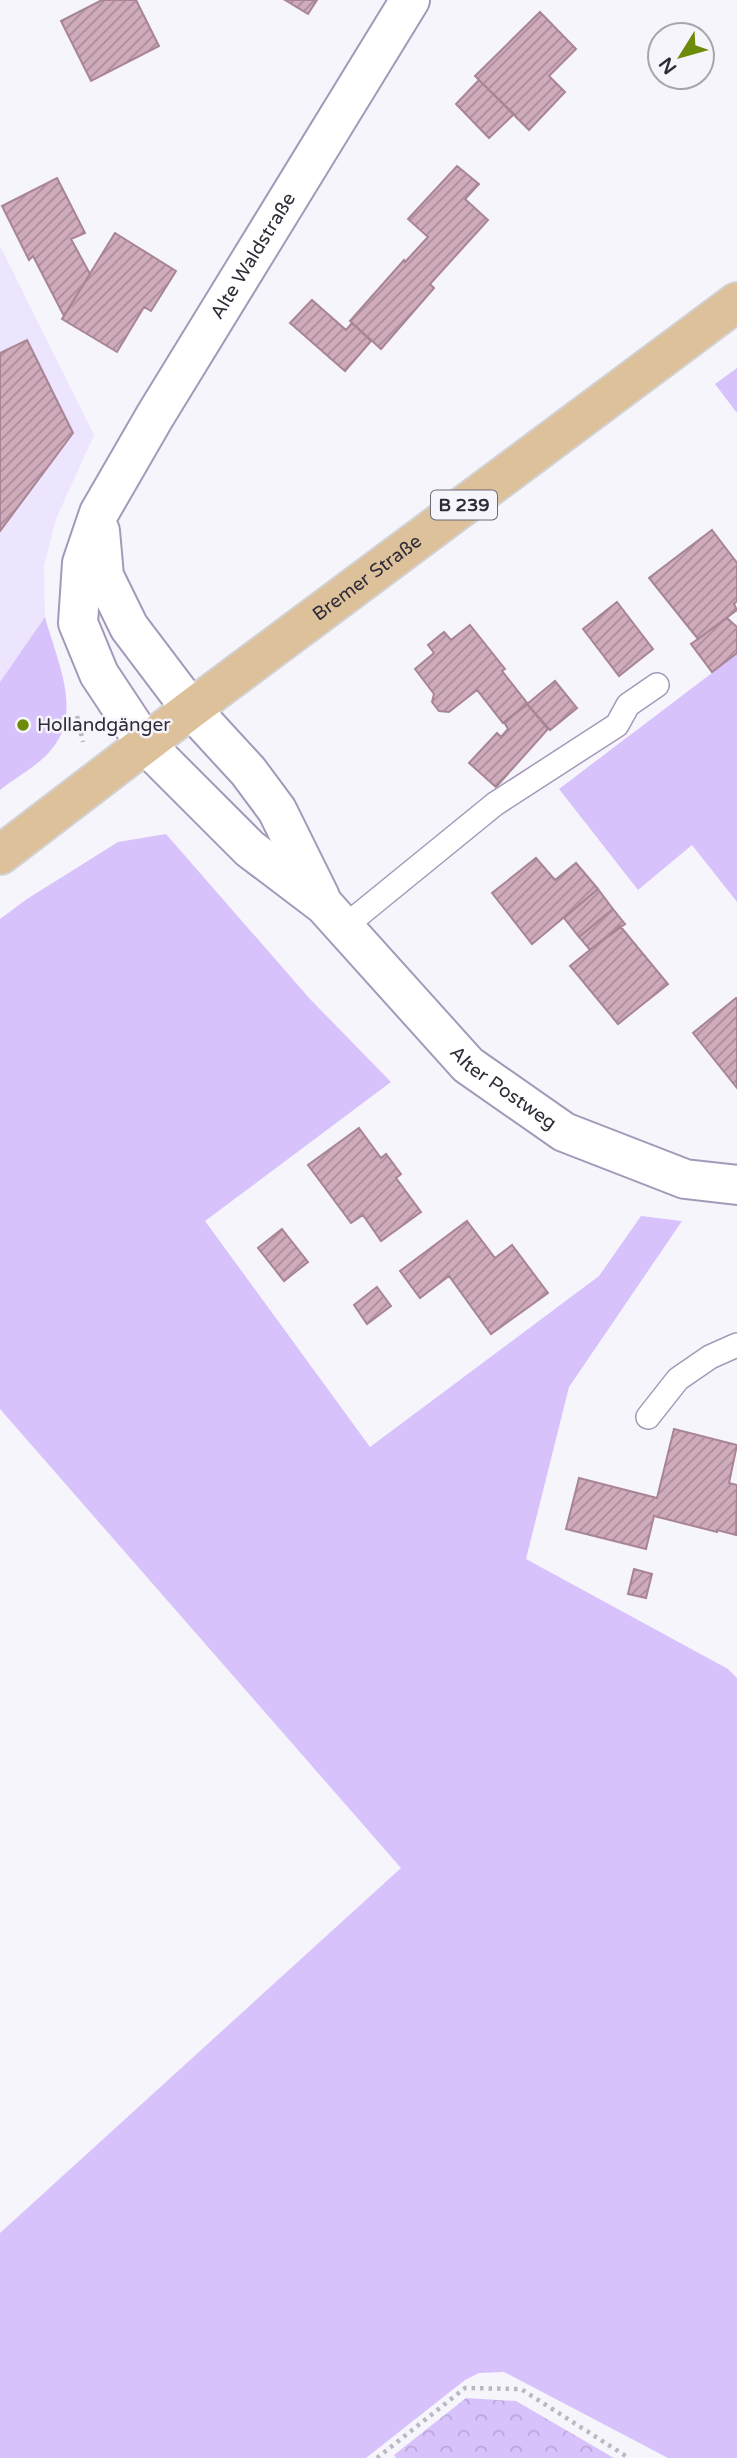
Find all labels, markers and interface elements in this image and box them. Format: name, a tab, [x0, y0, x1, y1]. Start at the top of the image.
north arrow	[646, 21, 716, 91]
text: N	[655, 53, 682, 78]
street label: Alte Waldstraße	[206, 189, 300, 323]
road number: B 239	[431, 490, 497, 520]
street label: Bremer Straße	[308, 530, 426, 625]
place label: Hollandgänger	[37, 714, 171, 736]
marker: Hollandgänger	[15, 717, 31, 733]
street label: Alter Postweg	[445, 1042, 561, 1134]

